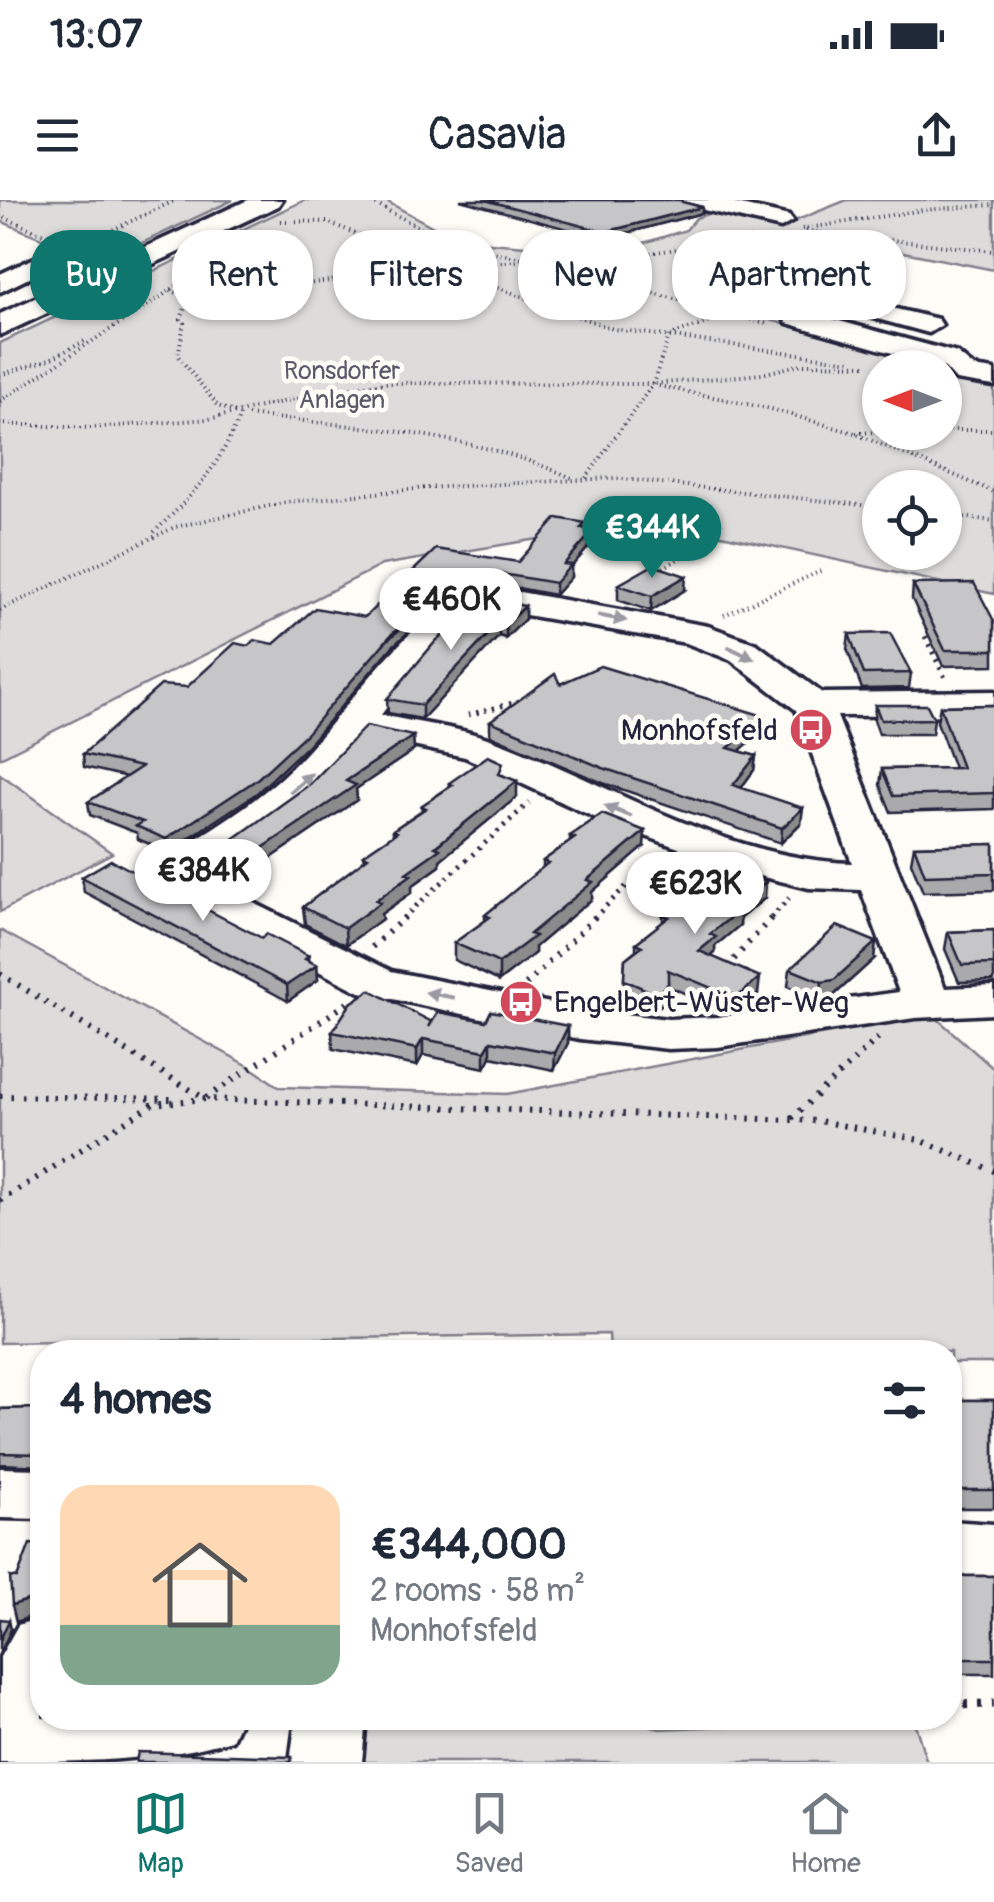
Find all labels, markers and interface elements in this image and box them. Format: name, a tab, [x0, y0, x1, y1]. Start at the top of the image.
text: 13:07	[50, 11, 142, 59]
text: Casavia	[428, 107, 566, 163]
icon: menu	[30, 108, 85, 163]
icon: share	[909, 108, 964, 163]
chip: Buy	[30, 230, 152, 320]
chip: Rent	[172, 230, 313, 320]
chip: Filters	[333, 230, 498, 320]
chip: New	[518, 230, 652, 320]
chip: Apartment	[672, 230, 906, 320]
north arrow	[862, 350, 962, 450]
map controls	[862, 350, 962, 570]
park label: Ronsdorfer Anlagen	[284, 356, 400, 416]
button: locate	[862, 470, 962, 570]
pin: €344K	[582, 496, 722, 581]
text: €344K	[604, 508, 700, 548]
pin: €460K	[381, 568, 521, 653]
text: €460K	[401, 580, 501, 620]
one-way arrow	[596, 610, 627, 626]
one-way arrow	[727, 644, 756, 661]
bus stop icon: Monhofsfeld	[788, 707, 834, 753]
place label: Monhofsfeld	[621, 712, 778, 749]
one-way arrow	[288, 772, 313, 794]
one-way arrow	[603, 803, 633, 819]
pin: €384K	[133, 839, 273, 924]
text: €384K	[157, 851, 249, 891]
pin: €623K	[625, 852, 765, 937]
text: €623K	[648, 864, 742, 904]
bus stop icon: Engelbert-Wüster-Weg	[498, 979, 544, 1025]
place label: Engelbert-Wüster-Weg	[554, 984, 849, 1021]
one-way arrow	[424, 986, 455, 1002]
icon: filters	[877, 1373, 932, 1428]
text: 4 homes	[60, 1374, 211, 1426]
text: €344,000	[370, 1519, 567, 1571]
icon: home	[140, 1525, 260, 1645]
text: 2 rooms · 58 m²	[370, 1571, 585, 1611]
text: Monhofsfeld	[370, 1611, 538, 1651]
tab: Map	[133, 1786, 188, 1881]
tab: Saved	[454, 1786, 524, 1881]
tab: Home	[790, 1786, 861, 1881]

